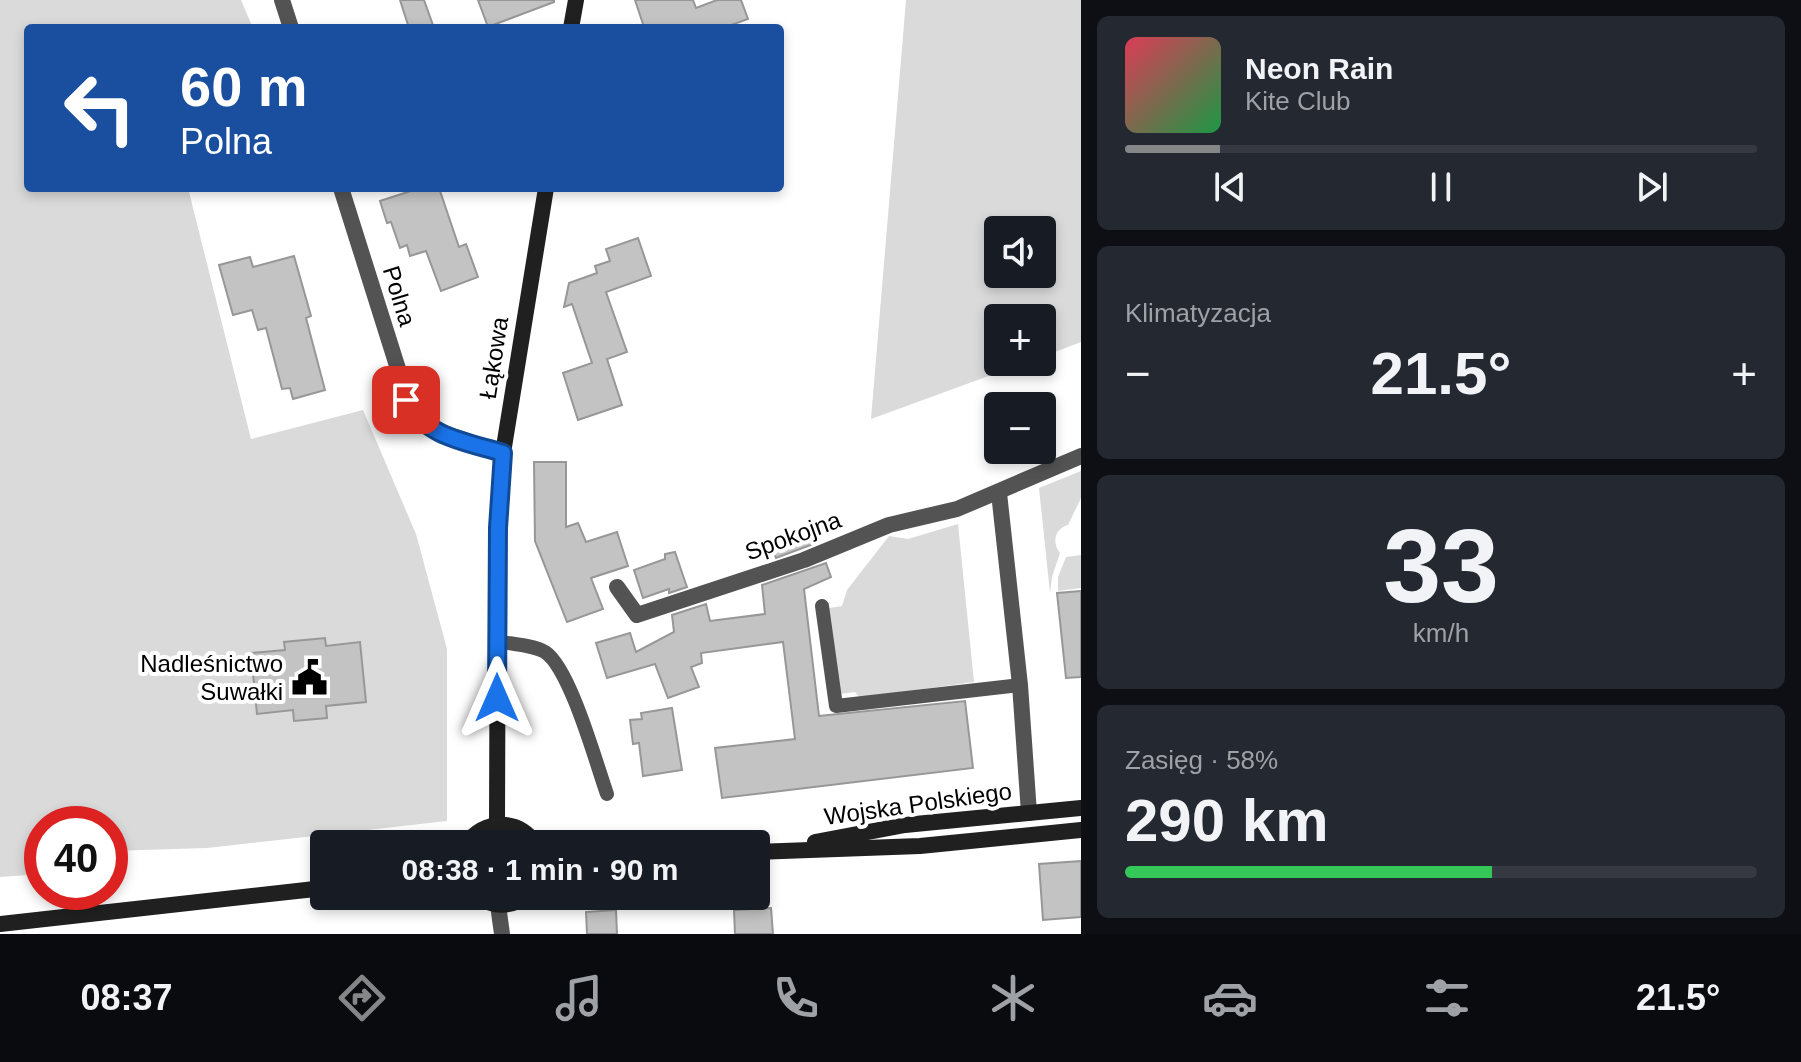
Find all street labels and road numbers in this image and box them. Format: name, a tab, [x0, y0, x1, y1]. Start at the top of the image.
street label: Polna	[378, 263, 422, 330]
street label: Łąkowa	[474, 314, 513, 401]
street label: Spokojna	[741, 506, 845, 565]
street label: Wojska Polskiego	[822, 777, 1013, 830]

